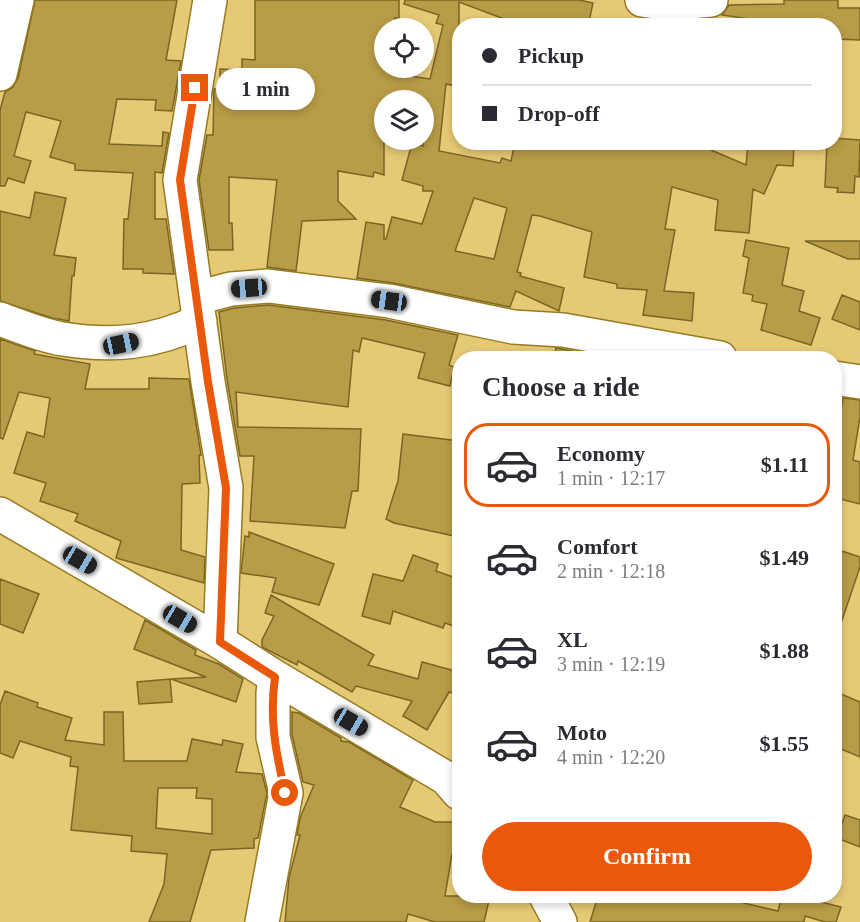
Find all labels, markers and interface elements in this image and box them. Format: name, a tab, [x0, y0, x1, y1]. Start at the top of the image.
map controls	[374, 18, 434, 150]
button: locate	[374, 18, 434, 78]
text: Pickup	[518, 43, 584, 68]
callout: 1 min	[216, 67, 315, 109]
route end	[181, 74, 208, 101]
text: 1 min	[241, 78, 290, 100]
button: layers	[374, 90, 434, 150]
text: Drop-off	[518, 101, 599, 126]
car	[230, 278, 268, 298]
car	[370, 290, 408, 312]
car	[102, 331, 140, 357]
text: Choose a ride	[482, 372, 640, 402]
icon: car	[485, 438, 539, 492]
text: Economy	[557, 441, 645, 466]
text: $1.11	[761, 452, 809, 477]
text: 1 min · 12:17	[557, 467, 665, 489]
icon: car	[485, 531, 539, 585]
text: Comfort	[557, 534, 638, 559]
car	[60, 543, 100, 577]
text: $1.49	[760, 545, 809, 570]
text: 2 min · 12:18	[557, 560, 665, 582]
car	[160, 602, 200, 636]
icon: car	[485, 624, 539, 678]
text: XL	[557, 627, 588, 652]
text: $1.88	[760, 638, 809, 663]
text: 3 min · 12:19	[557, 653, 665, 675]
car	[331, 705, 371, 739]
icon: car	[485, 717, 539, 771]
text: Moto	[557, 720, 607, 745]
text: $1.55	[760, 731, 809, 756]
text: 4 min · 12:20	[557, 746, 665, 768]
route start	[271, 779, 298, 806]
button: Confirm	[482, 822, 812, 891]

